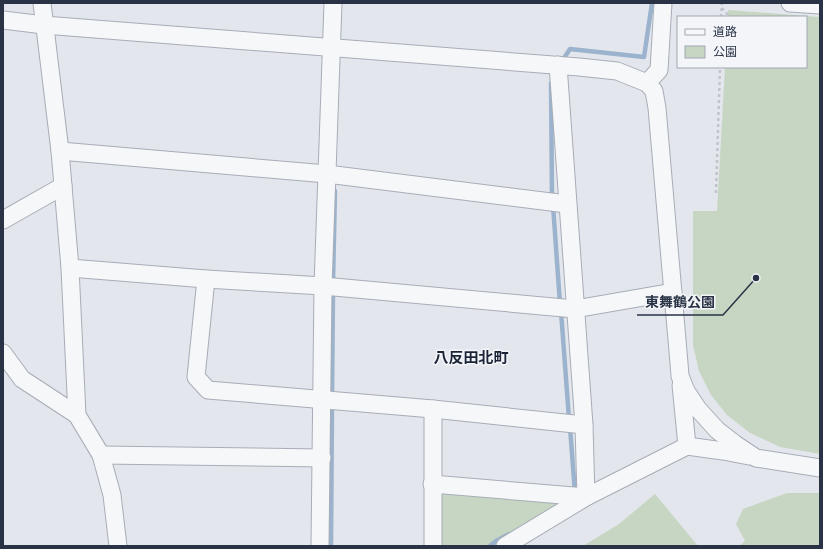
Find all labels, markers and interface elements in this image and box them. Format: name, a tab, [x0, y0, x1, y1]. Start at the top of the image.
legend	[677, 16, 807, 68]
text: 道路	[713, 23, 737, 40]
text: 公園	[713, 43, 737, 60]
callout: 東舞鶴公園	[637, 289, 723, 315]
text: 東舞鶴公園	[645, 292, 715, 312]
district label: 八反田北町	[433, 347, 509, 368]

